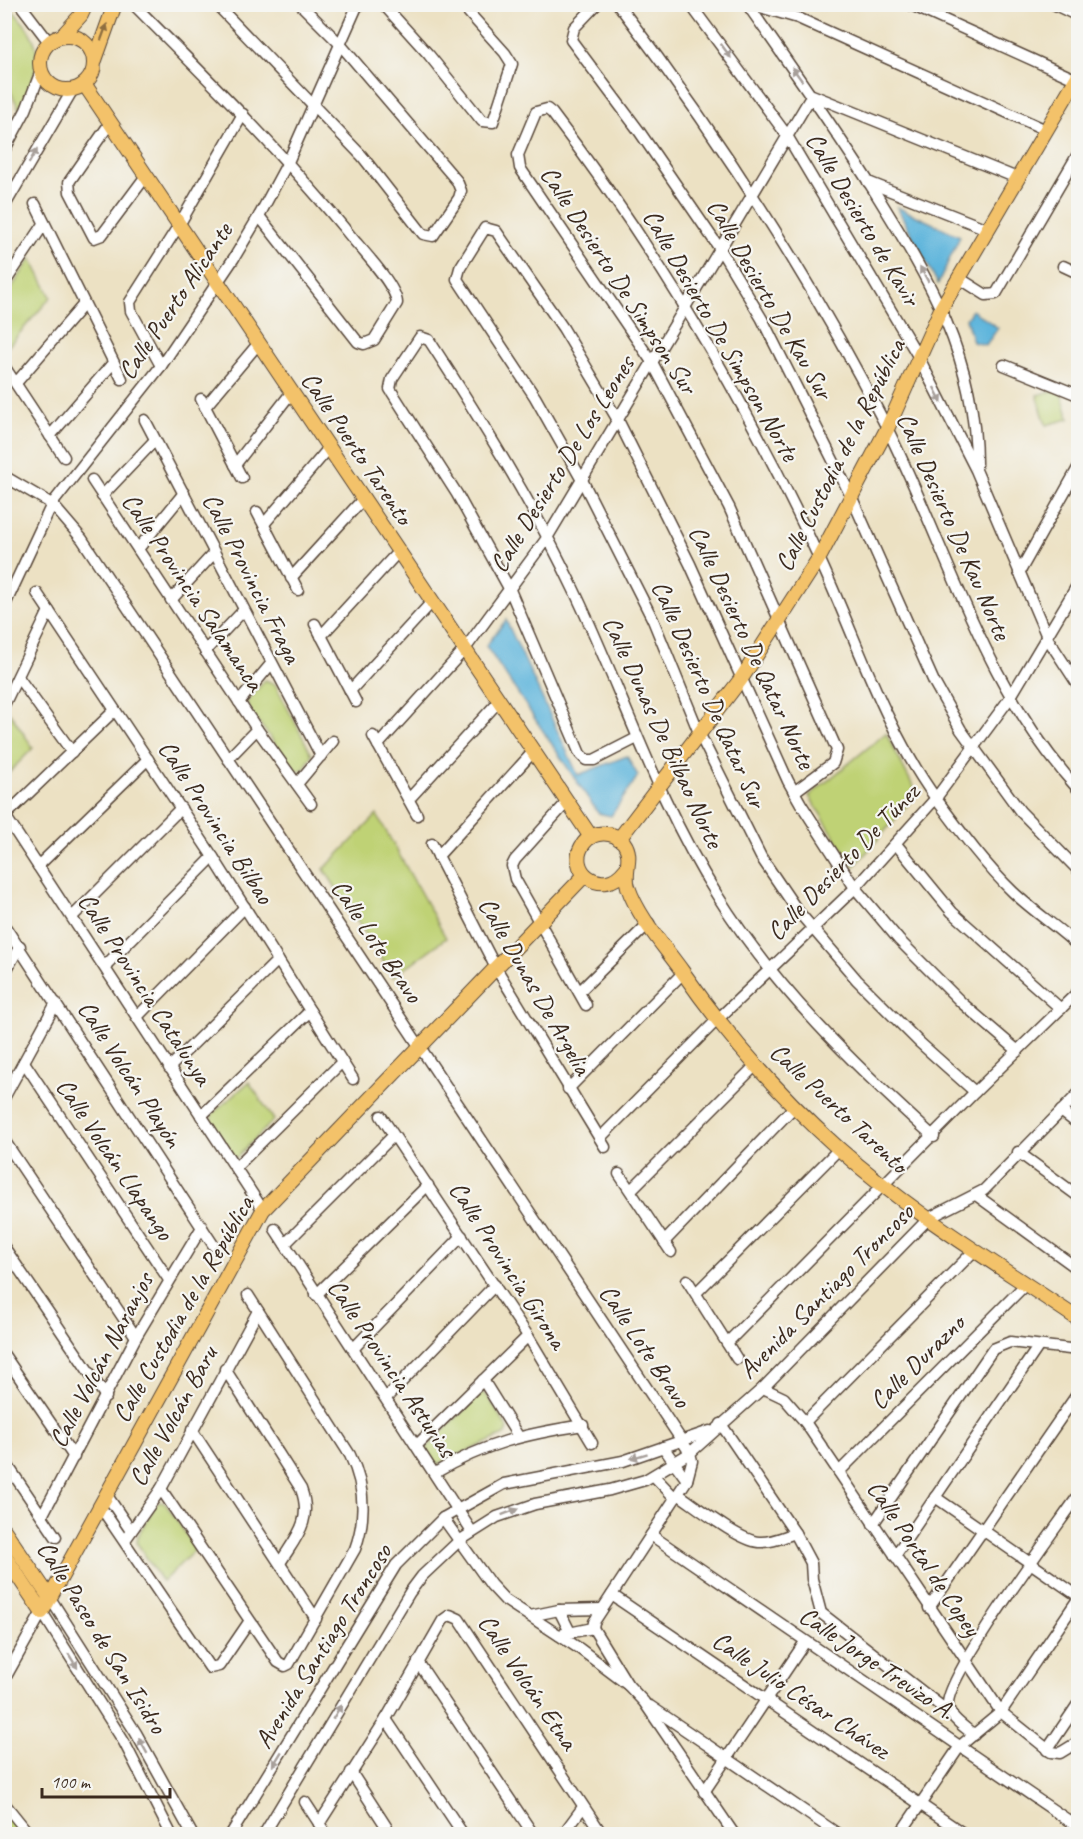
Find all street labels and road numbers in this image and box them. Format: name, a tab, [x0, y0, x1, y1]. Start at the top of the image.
street label: Calle Desierto de Kavir	[798, 126, 929, 313]
street label: Calle Desierto De Simpson Sur	[533, 160, 706, 402]
street label: Calle Desierto De Kau Sur	[699, 193, 842, 407]
street label: Calle Desierto De Simpson Norte	[635, 203, 807, 468]
street label: Calle Puerto Alicante	[110, 215, 241, 386]
street label: Calle Custodia de la República	[767, 332, 914, 577]
street label: Calle Desierto De Los Leones	[482, 348, 643, 579]
street label: Calle Puerto Tarento	[294, 365, 422, 533]
street label: Calle Desierto De Kau Norte	[889, 407, 1020, 646]
street label: Calle Provincia Salamanca	[114, 487, 272, 699]
street label: Calle Provincia Fraga	[195, 487, 310, 670]
street label: Calle Desierto De Qatar Norte	[681, 520, 824, 775]
street label: Calle Desierto De Qatar Sur	[644, 575, 775, 815]
street label: Calle Dunas De Bilbao Norte	[595, 611, 732, 855]
street label: Calle Provincia Bilbao	[151, 734, 282, 912]
street label: Calle Desierto De Túnez	[760, 774, 928, 948]
street label: Calle Lote Bravo	[324, 873, 431, 1010]
street label: Calle Provincia Catalunya	[70, 886, 220, 1093]
street label: Calle Dunas De Argelia	[471, 891, 600, 1082]
street label: Calle Volcán Playón	[70, 994, 191, 1155]
street label: Calle Puerto Tarento	[763, 1035, 917, 1182]
street label: Calle Volcán Llapango	[49, 1072, 182, 1248]
street label: Calle Provincia Girona	[442, 1175, 576, 1357]
street label: Calle Custodia de la República	[105, 1188, 262, 1428]
street label: Avenida Santiago Troncoso	[731, 1195, 922, 1386]
street label: Calle Volcán Naranjos	[41, 1265, 162, 1453]
street label: Calle Provincia Asturias	[320, 1272, 465, 1465]
street label: Calle Lote Bravo	[592, 1278, 699, 1415]
street label: Calle Durazno	[862, 1305, 974, 1417]
street label: Calle Volcán Baru	[121, 1338, 226, 1492]
street label: Calle Portal de Copey	[860, 1473, 990, 1644]
street label: Calle Paseo de San Isidro	[29, 1534, 176, 1741]
street label: Avenida Santiago Troncoso	[247, 1536, 400, 1754]
street label: Calle Jorge Trevizo A.	[793, 1599, 962, 1728]
street label: Calle Volcán Etna	[471, 1608, 586, 1758]
street label: Calle Julio César Chávez	[706, 1623, 898, 1768]

